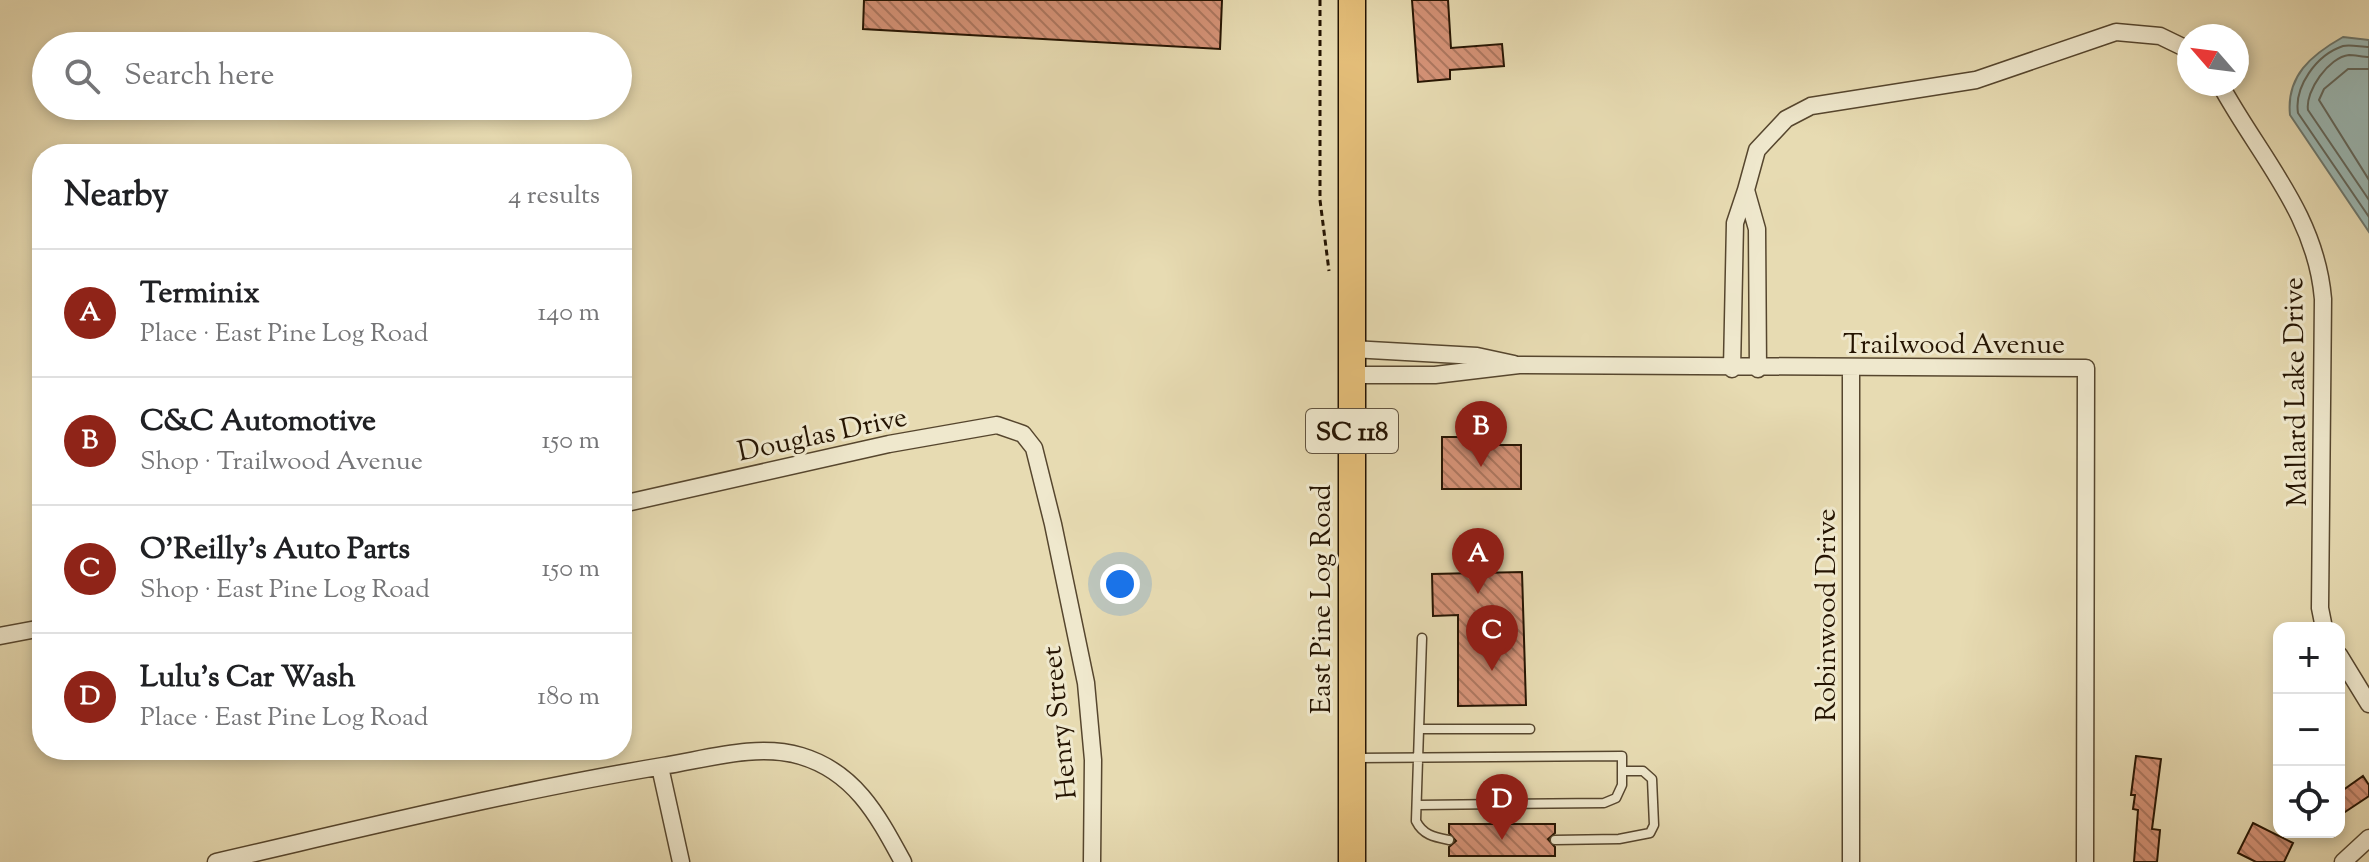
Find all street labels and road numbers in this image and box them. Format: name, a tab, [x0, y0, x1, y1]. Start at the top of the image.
street label: Mallard Lake Drive	[2275, 277, 2319, 507]
street label: Trailwood Avenue	[1843, 326, 2065, 366]
street label: Douglas Drive	[734, 398, 911, 473]
road number: SC 118	[1306, 409, 1398, 453]
street label: East Pine Log Road	[1303, 484, 1343, 714]
street label: Robinwood Drive	[1808, 508, 1848, 722]
street label: Henry Street	[1033, 644, 1089, 801]

